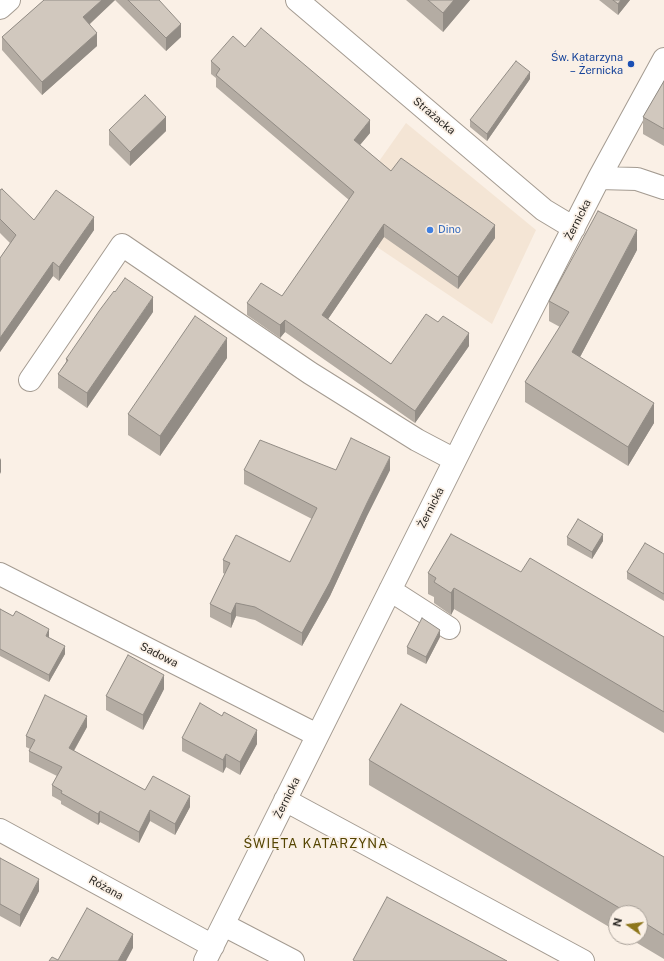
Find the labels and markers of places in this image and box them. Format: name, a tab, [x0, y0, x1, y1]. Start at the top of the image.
place label: Św. Katarzyna – Żernicka	[551, 51, 623, 77]
marker: Św. Katarzyna – Żernicka	[626, 59, 636, 69]
place label: Dino	[438, 223, 461, 237]
marker: Dino	[425, 225, 435, 235]

